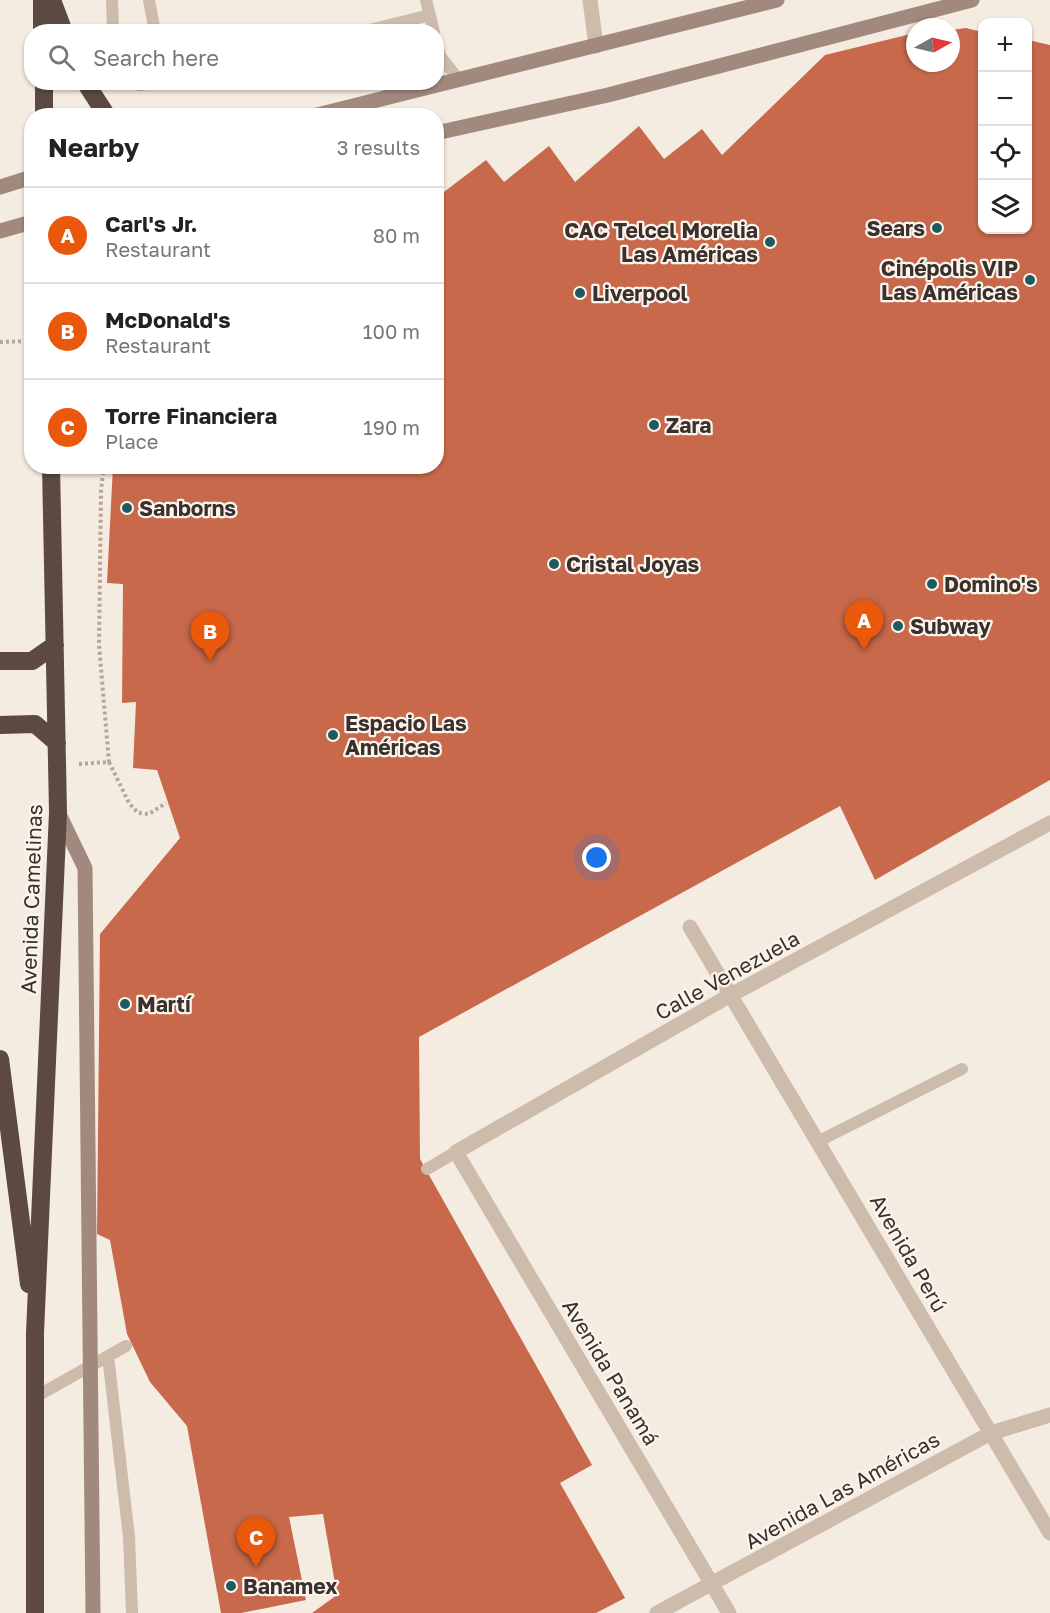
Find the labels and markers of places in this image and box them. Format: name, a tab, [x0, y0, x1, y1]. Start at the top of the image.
place label: Sears	[866, 215, 925, 241]
place label: CAC Telcel Morelia Las Américas	[564, 217, 758, 267]
marker: Sears	[930, 221, 944, 235]
marker: CAC Telcel Morelia Las Américas	[763, 235, 777, 249]
place label: Cinépolis VIP Las Américas	[881, 255, 1018, 305]
marker: Cinépolis VIP Las Américas	[1023, 273, 1037, 287]
place label: Liverpool	[592, 280, 688, 306]
marker: Liverpool	[573, 286, 587, 300]
place label: Zara	[666, 412, 711, 438]
marker: Zara	[647, 418, 661, 432]
place label: Sanborns	[139, 495, 236, 521]
marker: Sanborns	[120, 501, 134, 515]
place label: Cristal Joyas	[566, 551, 700, 577]
marker: Cristal Joyas	[547, 557, 561, 571]
place label: Domino's	[944, 571, 1038, 597]
marker: Domino's	[925, 577, 939, 591]
pin: A	[844, 600, 884, 650]
pin: B	[190, 612, 230, 661]
place label: Subway	[910, 613, 991, 639]
marker: Subway	[891, 619, 905, 633]
place label: Espacio Las Américas	[345, 710, 467, 760]
marker: Espacio Las Américas	[326, 728, 340, 742]
place label: Martí	[137, 991, 193, 1017]
marker: Martí	[118, 997, 132, 1011]
pin: C	[236, 1518, 276, 1567]
place label: Banamex	[243, 1573, 337, 1599]
marker: Banamex	[224, 1579, 238, 1593]

